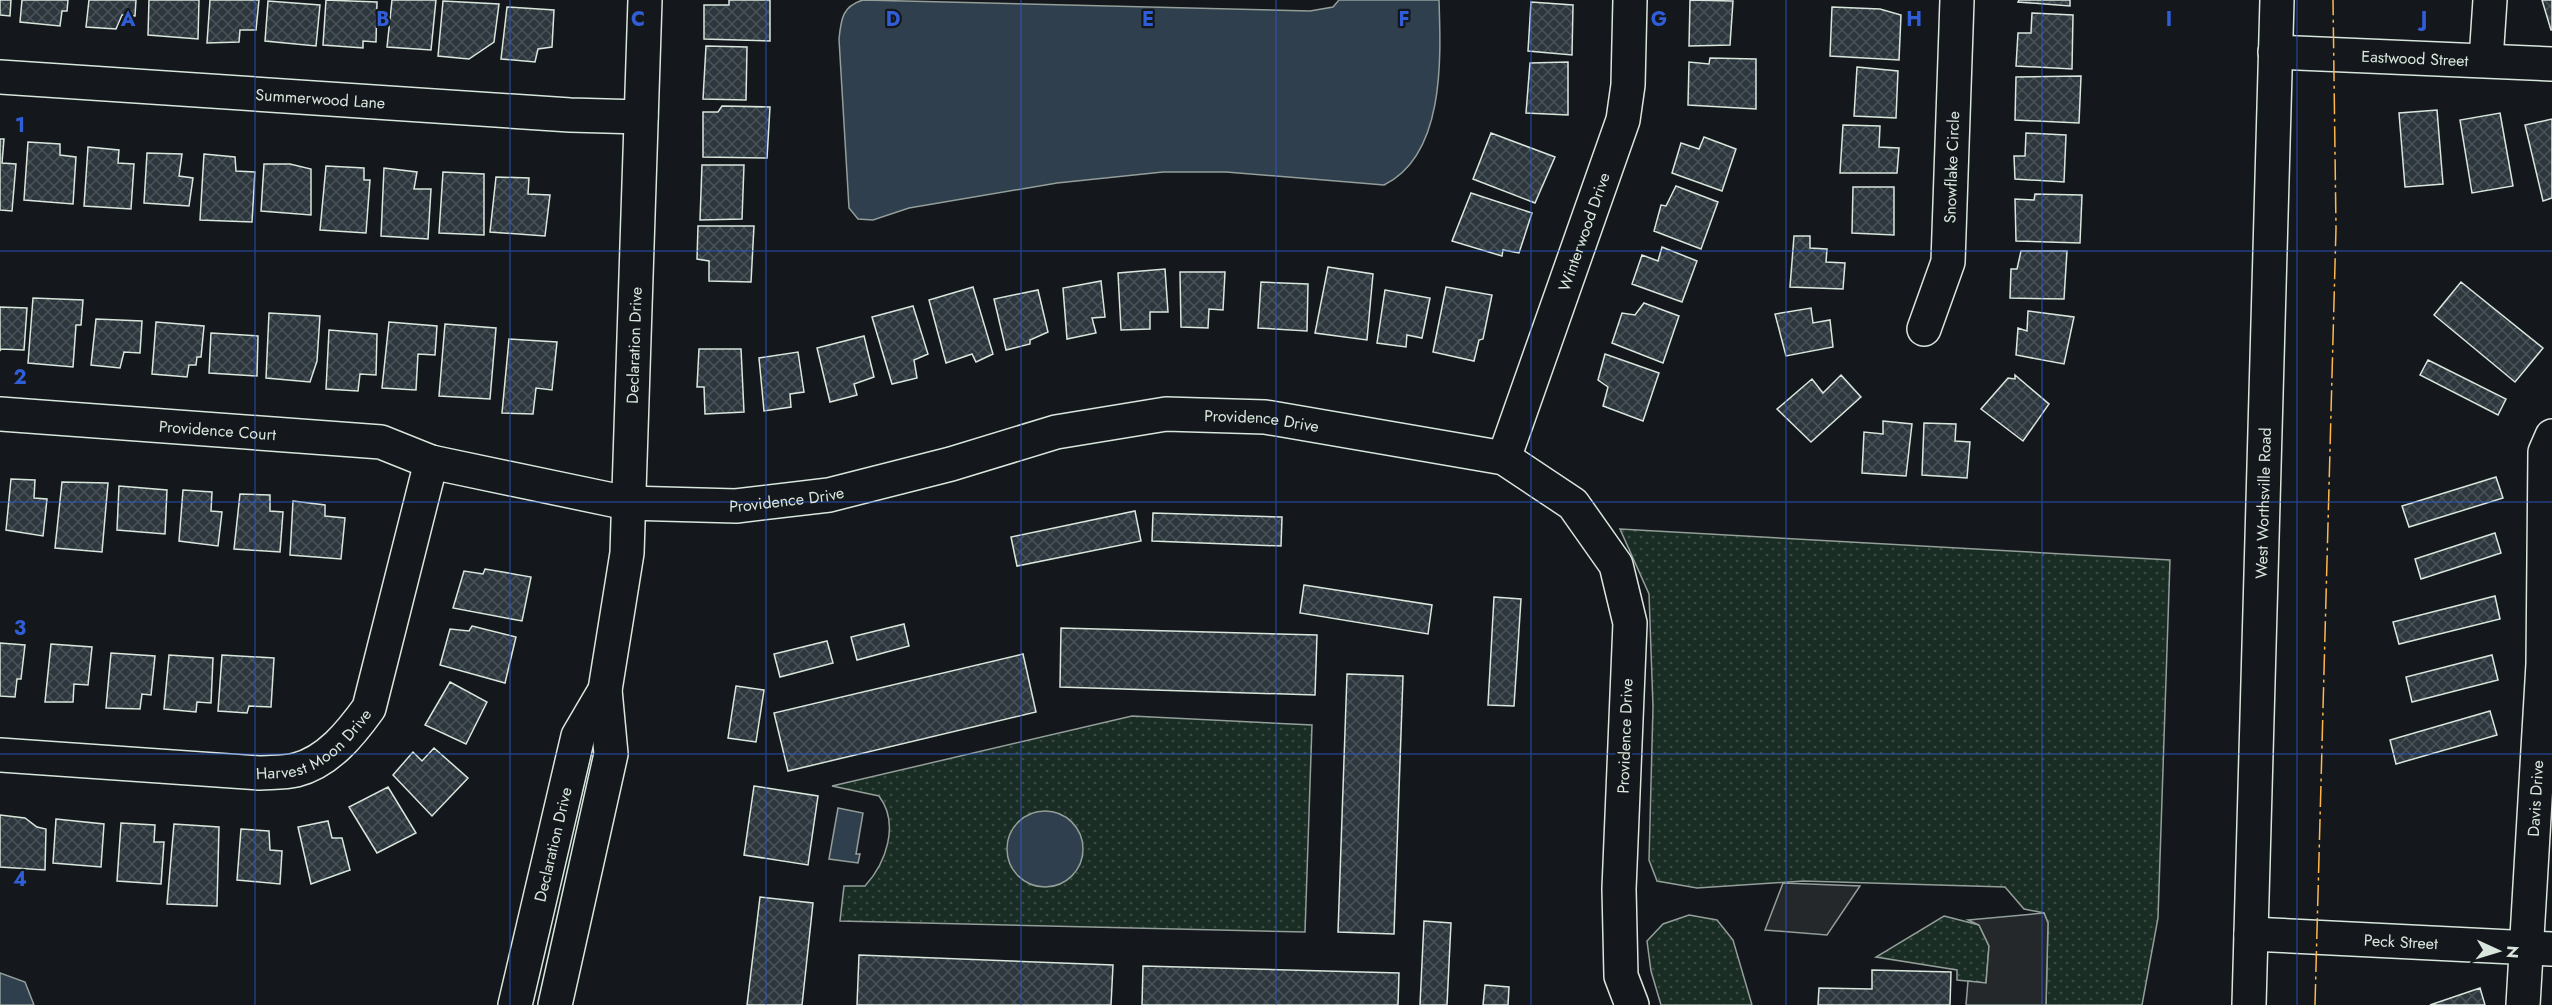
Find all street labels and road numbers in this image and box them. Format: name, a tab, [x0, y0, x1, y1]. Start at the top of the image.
street label: Eastwood Street	[2361, 44, 2469, 72]
street label: Summerwood Lane	[255, 83, 386, 114]
street label: Snowflake Circle	[1938, 111, 1965, 224]
street label: Winterwood Drive	[1552, 169, 1615, 294]
street label: Declaration Drive	[620, 286, 647, 404]
street label: Providence Drive	[1204, 404, 1321, 438]
street label: Providence Court	[158, 414, 277, 446]
street label: West Worthsville Road	[2249, 427, 2277, 579]
street label: Providence Drive	[729, 480, 846, 518]
street label: Providence Drive	[1611, 678, 1639, 794]
street label: Harvest Moon Drive	[255, 704, 376, 785]
street label: Davis Drive	[2521, 759, 2549, 837]
street label: Declaration Drive	[528, 785, 577, 904]
street label: Peck Street	[2363, 928, 2439, 955]

